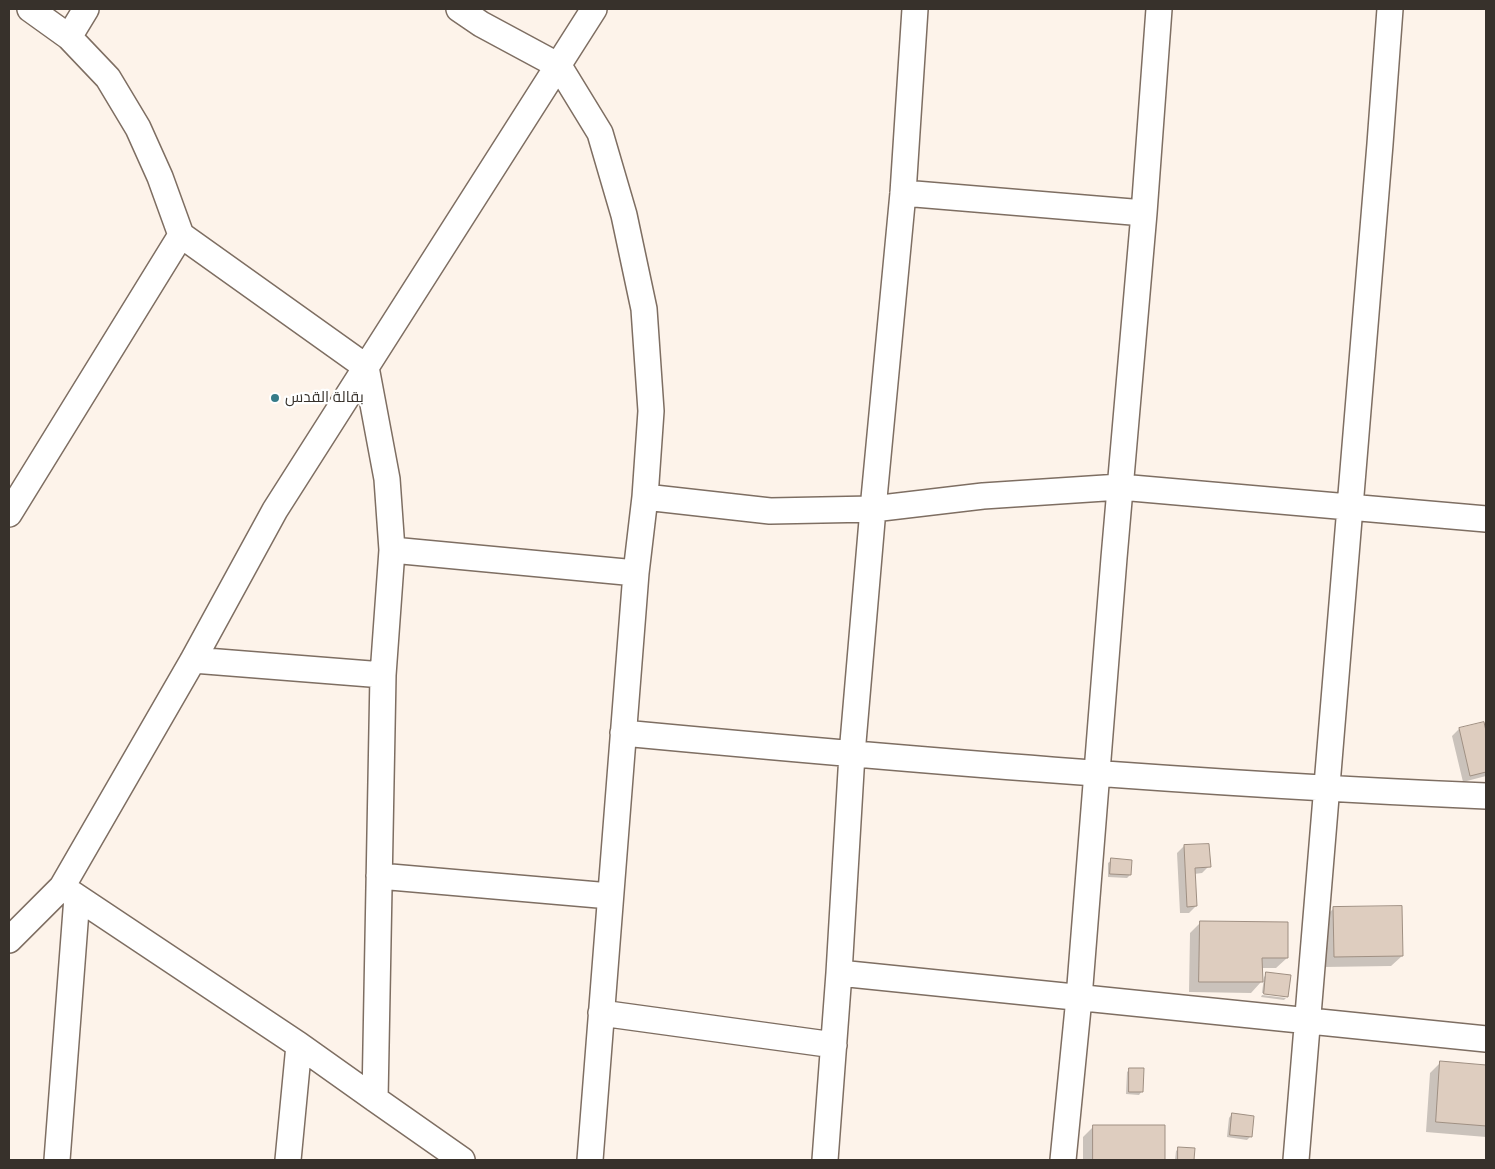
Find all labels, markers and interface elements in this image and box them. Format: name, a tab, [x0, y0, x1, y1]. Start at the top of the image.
place label: بقالة القدس	[285, 389, 364, 407]
marker: بقالة القدس	[269, 392, 281, 404]

